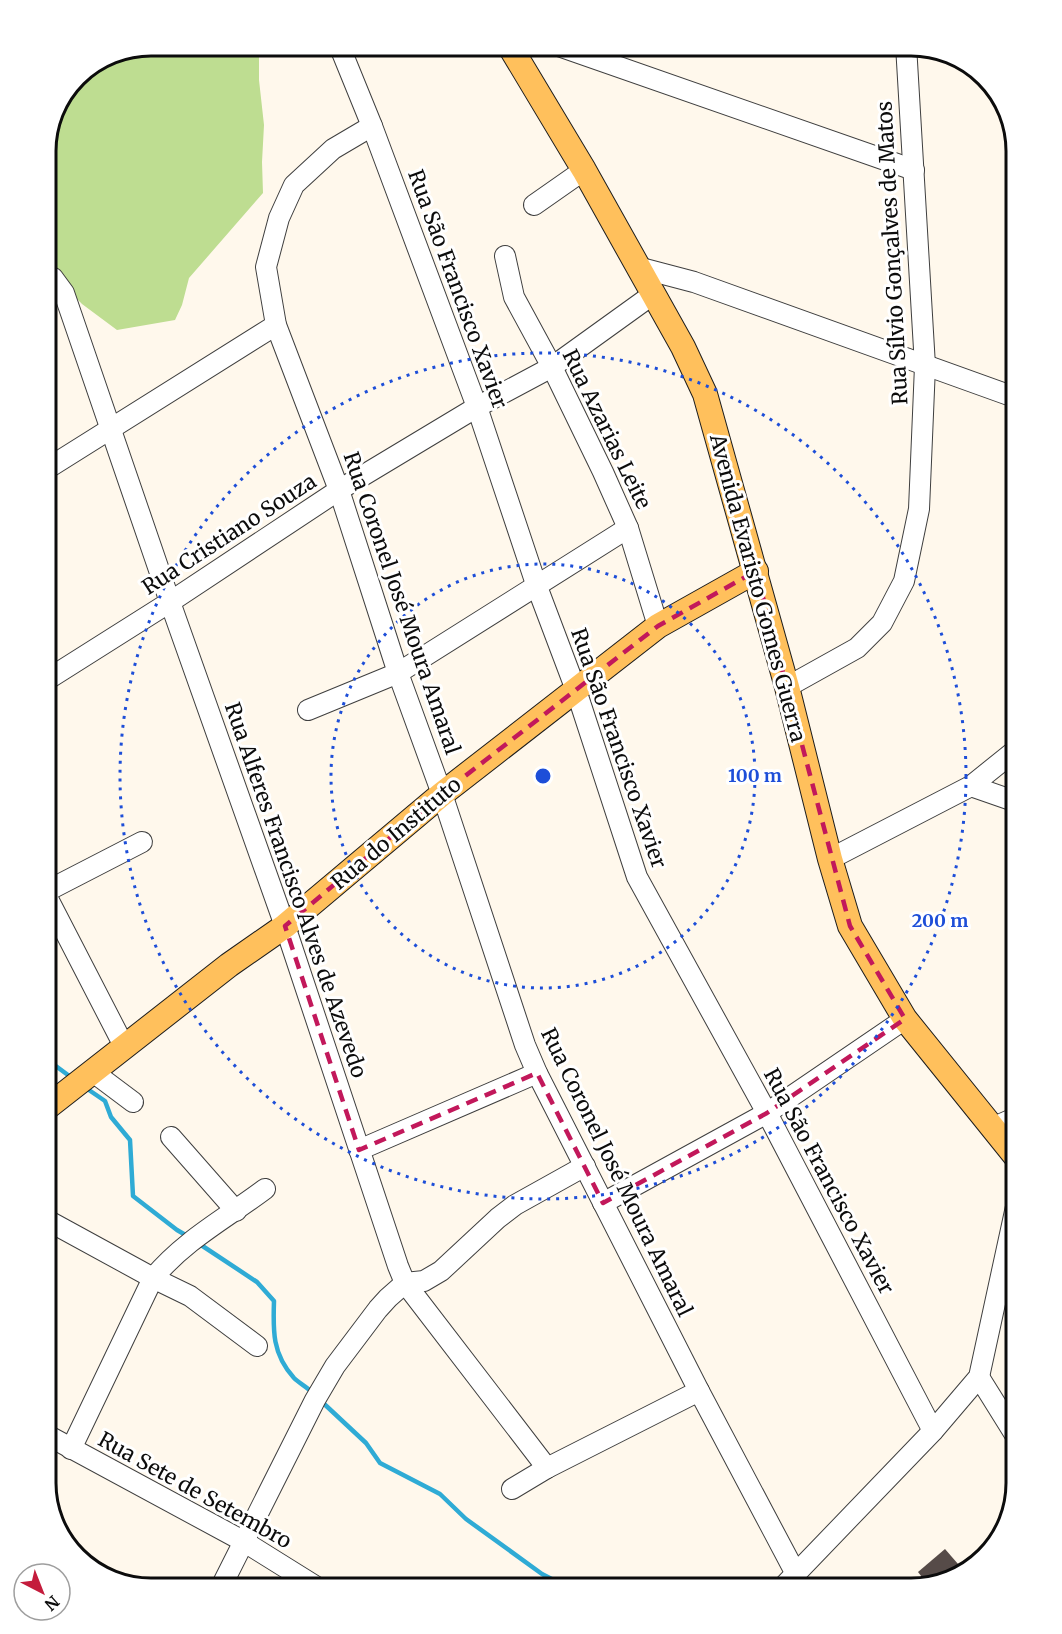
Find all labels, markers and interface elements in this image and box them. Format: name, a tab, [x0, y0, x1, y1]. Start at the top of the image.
street label: Rua Sílvio Gonçalves de Matos	[871, 100, 913, 406]
street label: Rua São Francisco Xavier	[402, 166, 514, 412]
street label: Rua Azarias Leite	[557, 345, 657, 513]
street label: Avenida Evaristo Gomes Guerra	[704, 430, 812, 745]
street label: Rua Coronel José Moura Amaral	[337, 448, 467, 758]
street label: Rua Cristiano Souza	[137, 468, 321, 600]
street label: Rua São Francisco Xavier	[565, 624, 673, 872]
street label: Rua Alferes Francisco Alves de Azevedo	[219, 699, 373, 1081]
text: 100 m	[728, 764, 782, 787]
centre of rings	[533, 766, 553, 786]
street label: Rua do Instituto	[325, 771, 467, 895]
text: 200 m	[912, 909, 968, 932]
street label: Rua Coronel José Moura Amaral	[535, 1023, 699, 1321]
street label: Rua São Francisco Xavier	[758, 1063, 900, 1299]
street label: Rua Sete de Setembro	[94, 1426, 296, 1554]
north arrow	[12, 1562, 72, 1622]
text: N	[40, 1591, 63, 1615]

